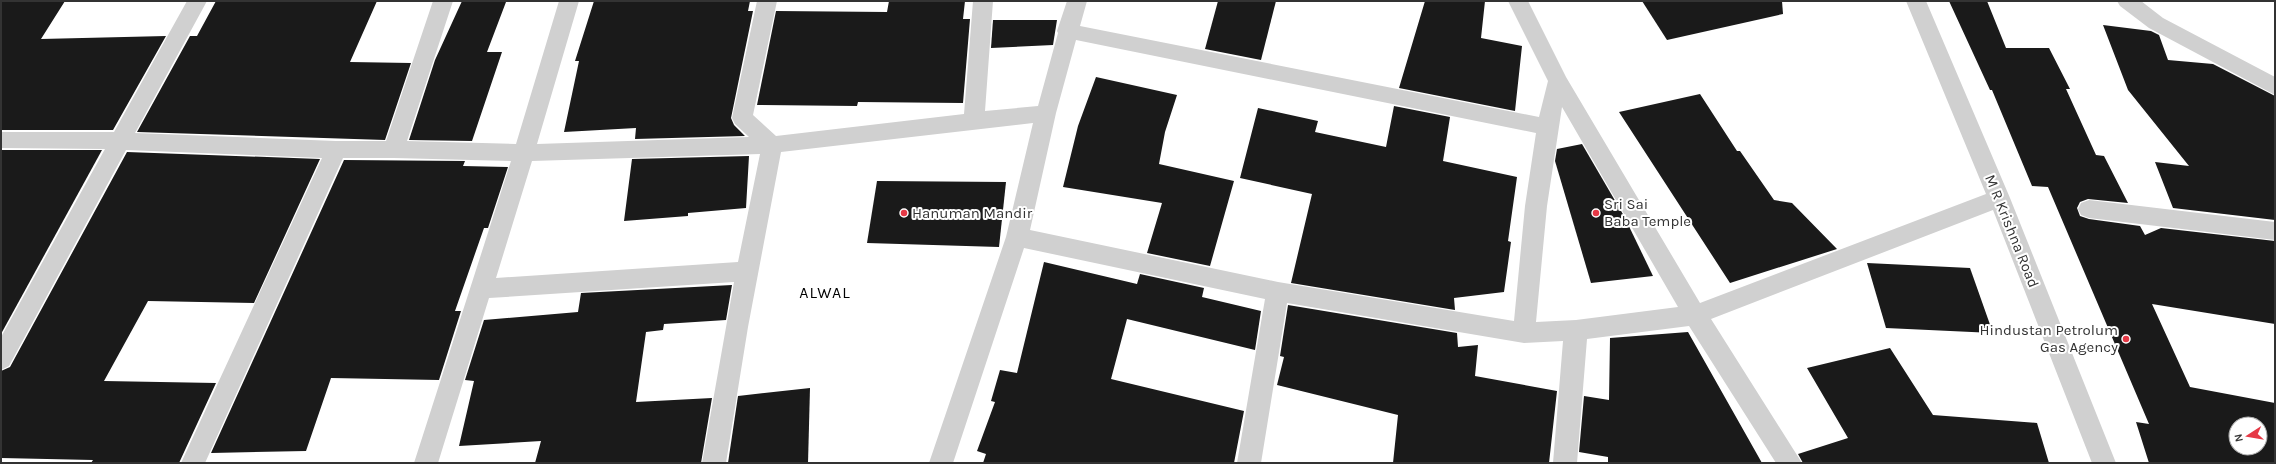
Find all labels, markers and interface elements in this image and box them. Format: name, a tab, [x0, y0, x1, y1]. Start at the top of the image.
street label: M R Krishna Road	[1981, 172, 2043, 290]
place label: Sri Sai Baba Temple	[1604, 195, 1691, 230]
place label: Hanuman Mandir	[912, 204, 1033, 222]
marker: Hanuman Mandir	[899, 208, 909, 218]
marker: Sri Sai Baba Temple	[1591, 208, 1601, 218]
district label: ALWAL	[799, 283, 851, 302]
place label: Hindustan Petrolum Gas Agency	[1980, 321, 2118, 356]
marker: Hindustan Petrolum Gas Agency	[2121, 334, 2131, 344]
north arrow	[2228, 416, 2268, 456]
text: N	[2232, 433, 2246, 443]

